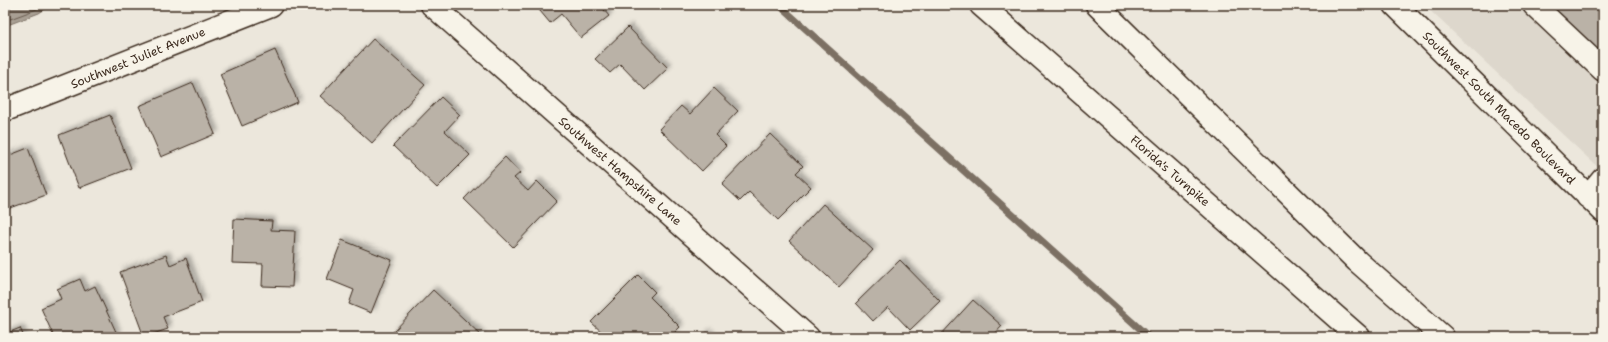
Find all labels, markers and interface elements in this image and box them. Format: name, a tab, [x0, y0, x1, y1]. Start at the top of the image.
street label: Southwest Juliet Avenue	[68, 24, 208, 92]
street label: Southwest South Macedo Boulevard	[1419, 28, 1579, 188]
street label: Southwest Hampshire Lane	[555, 113, 685, 229]
street label: Florida's Turnpike	[1127, 132, 1213, 210]

